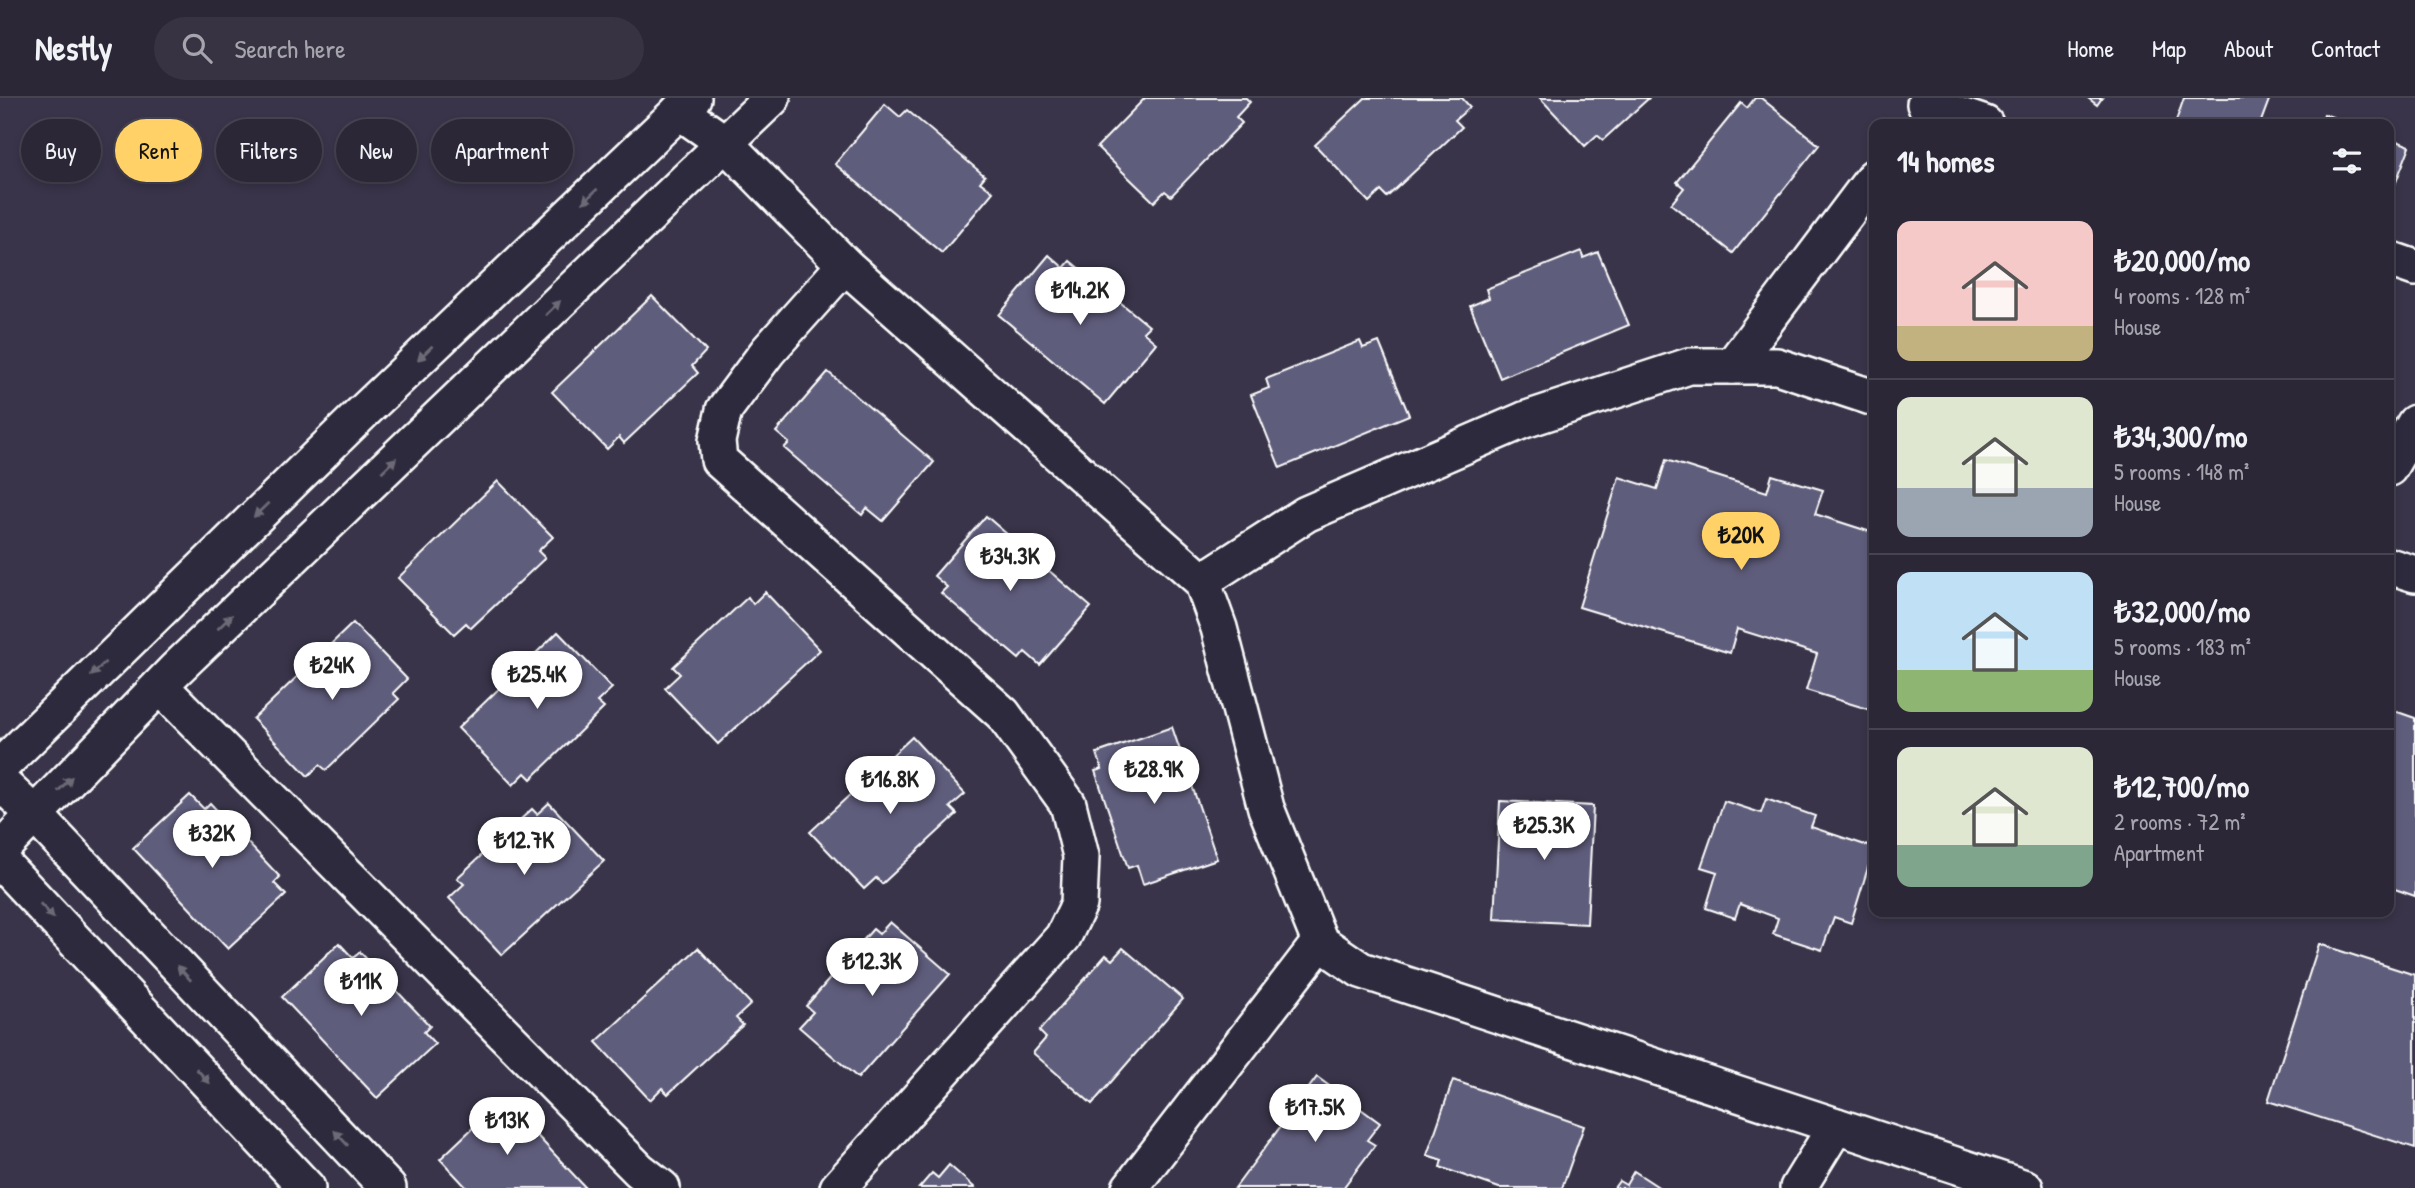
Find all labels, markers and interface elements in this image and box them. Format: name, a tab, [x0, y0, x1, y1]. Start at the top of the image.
search box	[154, 17, 644, 80]
text: Nestly	[35, 26, 112, 70]
icon: search	[178, 29, 216, 67]
text: Search here	[234, 31, 346, 66]
text: Home	[2067, 32, 2114, 64]
text: Map	[2152, 32, 2186, 64]
text: About	[2224, 32, 2273, 64]
text: Contact	[2311, 32, 2380, 64]
chip: Buy	[21, 119, 101, 182]
chip: Rent	[115, 119, 202, 182]
chip: Filters	[216, 119, 322, 182]
chip: New	[336, 119, 417, 182]
chip: Apartment	[431, 119, 573, 182]
text: 14 homes	[1897, 141, 1995, 181]
icon: filters	[2328, 142, 2366, 180]
one-way arrow	[582, 188, 599, 204]
text: ₺20,000/mo	[2114, 240, 2250, 280]
icon: home	[1953, 249, 2037, 333]
pin: ₺14.2K	[1023, 268, 1137, 327]
text: ₺14.2K	[1051, 274, 1109, 305]
text: 4 rooms · 128 m²	[2114, 280, 2250, 311]
one-way arrow	[545, 299, 562, 316]
text: House	[2114, 311, 2161, 342]
one-way arrow	[417, 344, 434, 360]
text: ₺34,300/mo	[2114, 416, 2247, 456]
icon: home	[1953, 425, 2037, 509]
text: 5 rooms · 148 m²	[2114, 456, 2249, 487]
one-way arrow	[380, 458, 397, 474]
text: House	[2114, 487, 2161, 518]
one-way arrow	[253, 502, 270, 519]
pin: ₺20K	[1700, 512, 1782, 572]
text: ₺20K	[1718, 519, 1764, 550]
pin: ₺34.3K	[953, 533, 1067, 593]
text: ₺34.3K	[980, 540, 1040, 571]
text: ₺32,000/mo	[2114, 591, 2250, 631]
icon: home	[1953, 600, 2037, 684]
one-way arrow	[216, 615, 233, 631]
text: 5 rooms · 183 m²	[2114, 631, 2251, 662]
pin: ₺24K	[291, 642, 373, 702]
text: ₺24K	[310, 649, 354, 680]
pin: ₺25.4K	[480, 652, 594, 711]
text: ₺25.4K	[507, 658, 567, 689]
one-way arrow	[90, 660, 107, 676]
text: House	[2114, 662, 2161, 693]
pin: ₺28.9K	[1097, 746, 1211, 806]
text: ₺28.9K	[1124, 753, 1184, 784]
pin: ₺16.8K	[833, 756, 947, 816]
text: ₺16.8K	[861, 763, 919, 794]
text: ₺12,700/mo	[2114, 766, 2249, 806]
icon: home	[1953, 775, 2037, 859]
one-way arrow	[56, 776, 72, 793]
pin: ₺25.3K	[1487, 802, 1601, 862]
text: 2 rooms · 72 m²	[2114, 806, 2246, 837]
text: ₺25.3K	[1514, 809, 1574, 840]
pin: ₺32K	[171, 810, 253, 870]
text: ₺32K	[189, 817, 235, 848]
pin: ₺12.7K	[467, 818, 581, 877]
text: ₺12.7K	[494, 824, 554, 855]
text: Apartment	[2114, 837, 2204, 868]
one-way arrow	[38, 902, 54, 919]
pin: ₺12.3K	[815, 939, 929, 998]
text: ₺12.3K	[842, 945, 902, 976]
pin: ₺11K	[320, 958, 402, 1018]
one-way arrow	[177, 965, 193, 982]
text: ₺11K	[340, 965, 382, 996]
one-way arrow	[194, 1068, 211, 1085]
pin: ₺17.5K	[1258, 1084, 1372, 1144]
text: ₺17.5K	[1285, 1091, 1345, 1122]
pin: ₺13K	[466, 1098, 548, 1157]
text: ₺13K	[485, 1104, 529, 1135]
one-way arrow	[333, 1130, 349, 1147]

